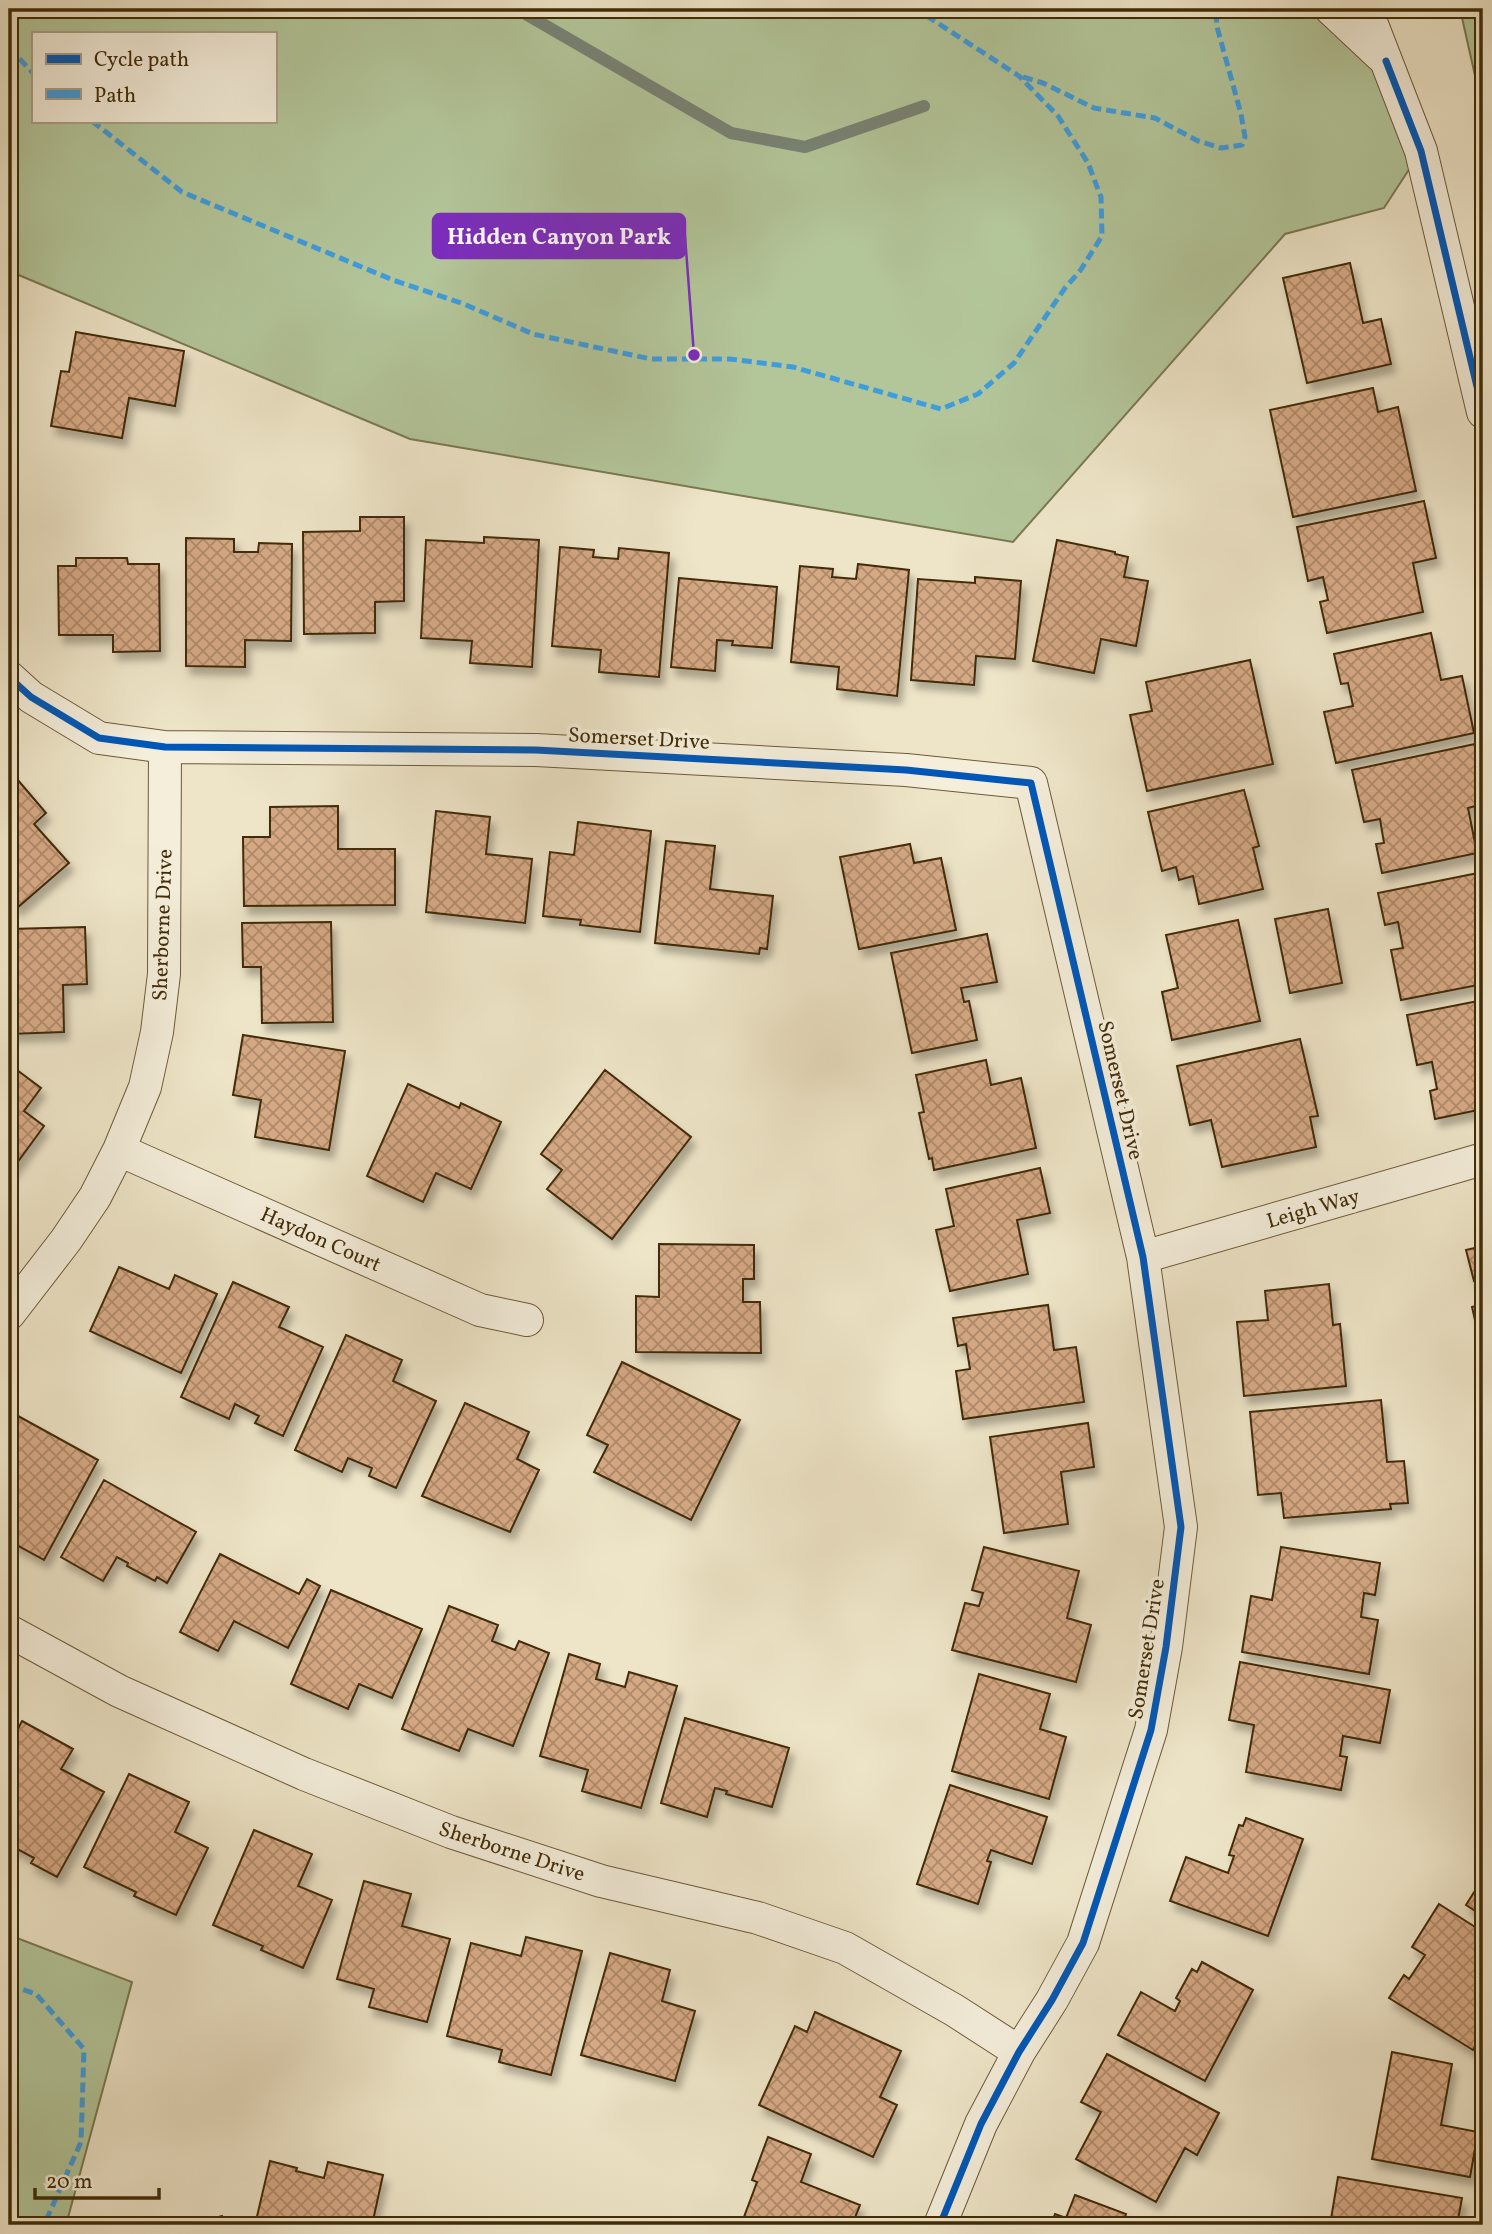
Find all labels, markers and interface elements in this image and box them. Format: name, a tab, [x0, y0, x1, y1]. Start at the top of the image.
legend	[32, 32, 276, 122]
text: Cycle path	[94, 46, 189, 75]
text: Path	[94, 82, 136, 111]
callout: Hidden Canyon Park	[433, 214, 685, 258]
text: Hidden Canyon Park	[447, 222, 671, 254]
street label: Somerset Drive	[567, 721, 711, 758]
street label: Sherborne Drive	[146, 848, 181, 1002]
street label: Somerset Drive	[1089, 1018, 1150, 1163]
street label: Leigh Way	[1263, 1182, 1364, 1237]
street label: Haydon Court	[255, 1201, 385, 1280]
street label: Somerset Drive	[1122, 1577, 1173, 1722]
street label: Sherborne Drive	[435, 1815, 588, 1890]
scale bar	[35, 2157, 159, 2201]
text: 20 m	[46, 2168, 92, 2197]

